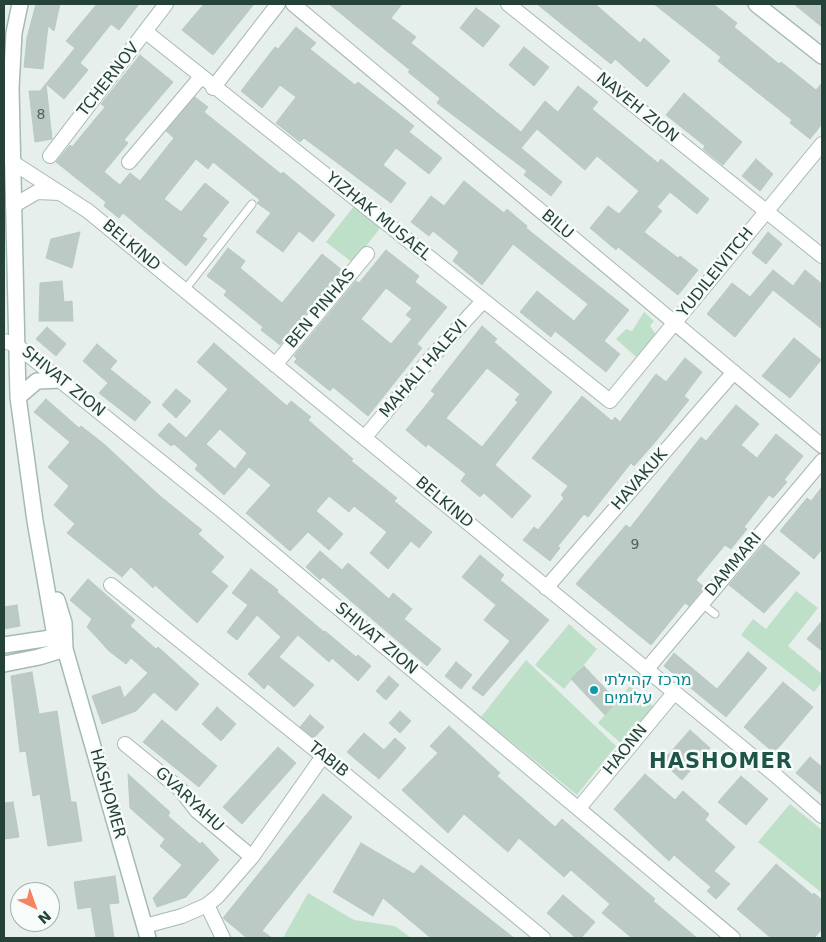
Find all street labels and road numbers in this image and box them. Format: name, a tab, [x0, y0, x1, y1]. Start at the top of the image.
street label: TCHERNOV	[74, 39, 144, 121]
street label: NAVEH ZION	[592, 69, 682, 147]
street label: YIZHAK MUSAEL	[321, 169, 435, 265]
street label: BILU	[537, 206, 577, 244]
street label: BELKIND	[98, 216, 164, 276]
street label: YUDILEIVITCH	[674, 224, 758, 322]
street label: BEN PINHAS	[282, 265, 360, 353]
street label: MAHALI HALEVI	[376, 316, 472, 422]
street label: SHIVAT ZION	[17, 343, 109, 421]
street label: HAVAKUK	[608, 445, 672, 515]
street label: BELKIND	[411, 473, 477, 533]
street label: DAMMARI	[702, 529, 766, 601]
street label: SHIVAT ZION	[331, 599, 421, 679]
street label: HAONN	[600, 721, 652, 779]
street label: TABIB	[304, 738, 352, 782]
street label: HASHOMER	[85, 747, 129, 841]
street label: GVARYAHU	[151, 763, 227, 837]

